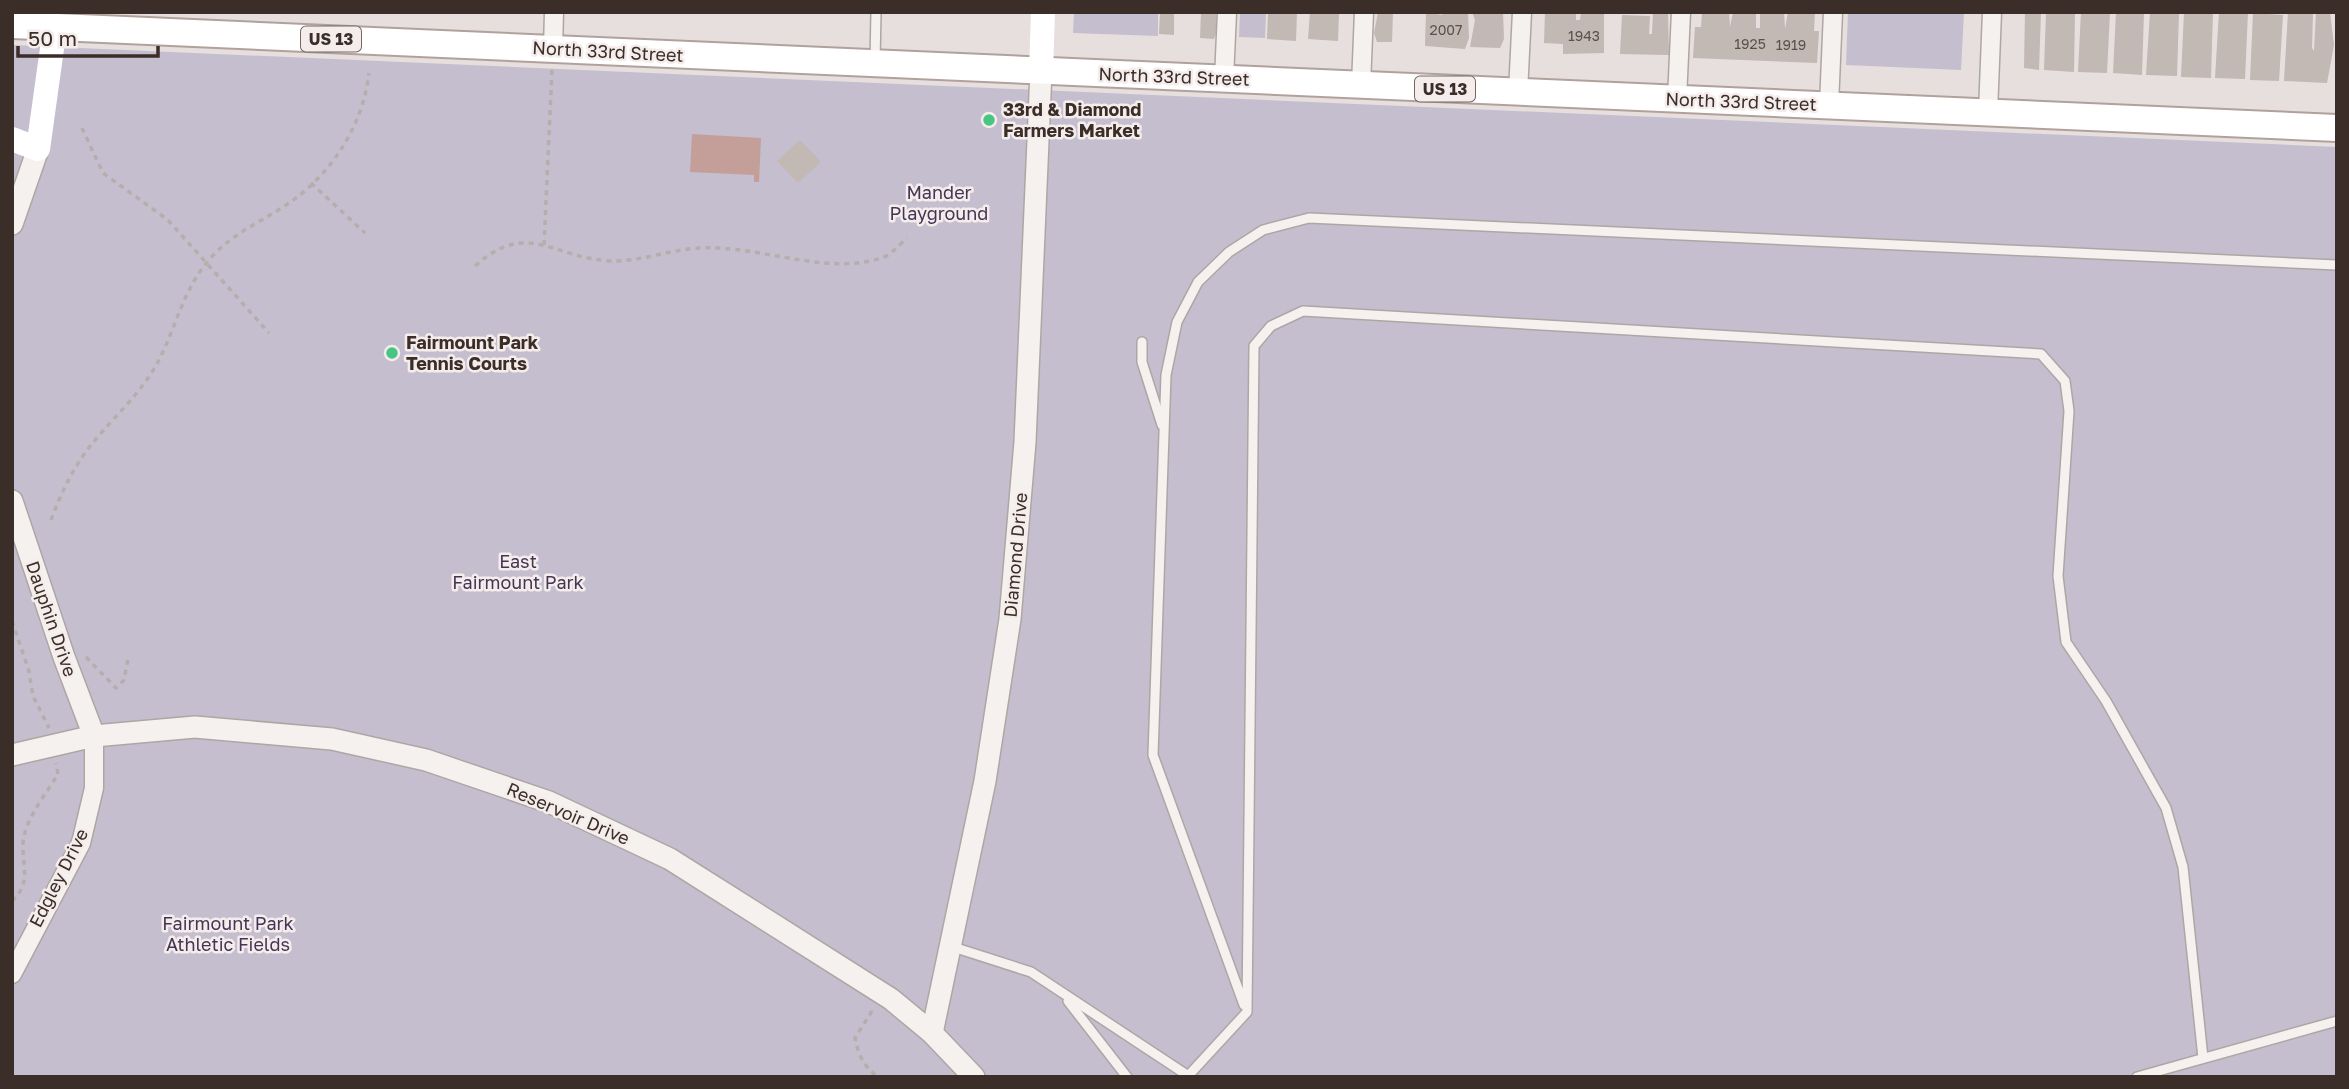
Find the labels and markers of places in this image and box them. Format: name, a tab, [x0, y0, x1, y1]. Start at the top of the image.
place label: 33rd & Diamond Farmers Market	[1003, 98, 1141, 141]
marker: 33rd & Diamond Farmers Market	[981, 112, 997, 128]
place label: Fairmount Park Tennis Courts	[406, 331, 539, 374]
marker: Fairmount Park Tennis Courts	[384, 345, 400, 361]

